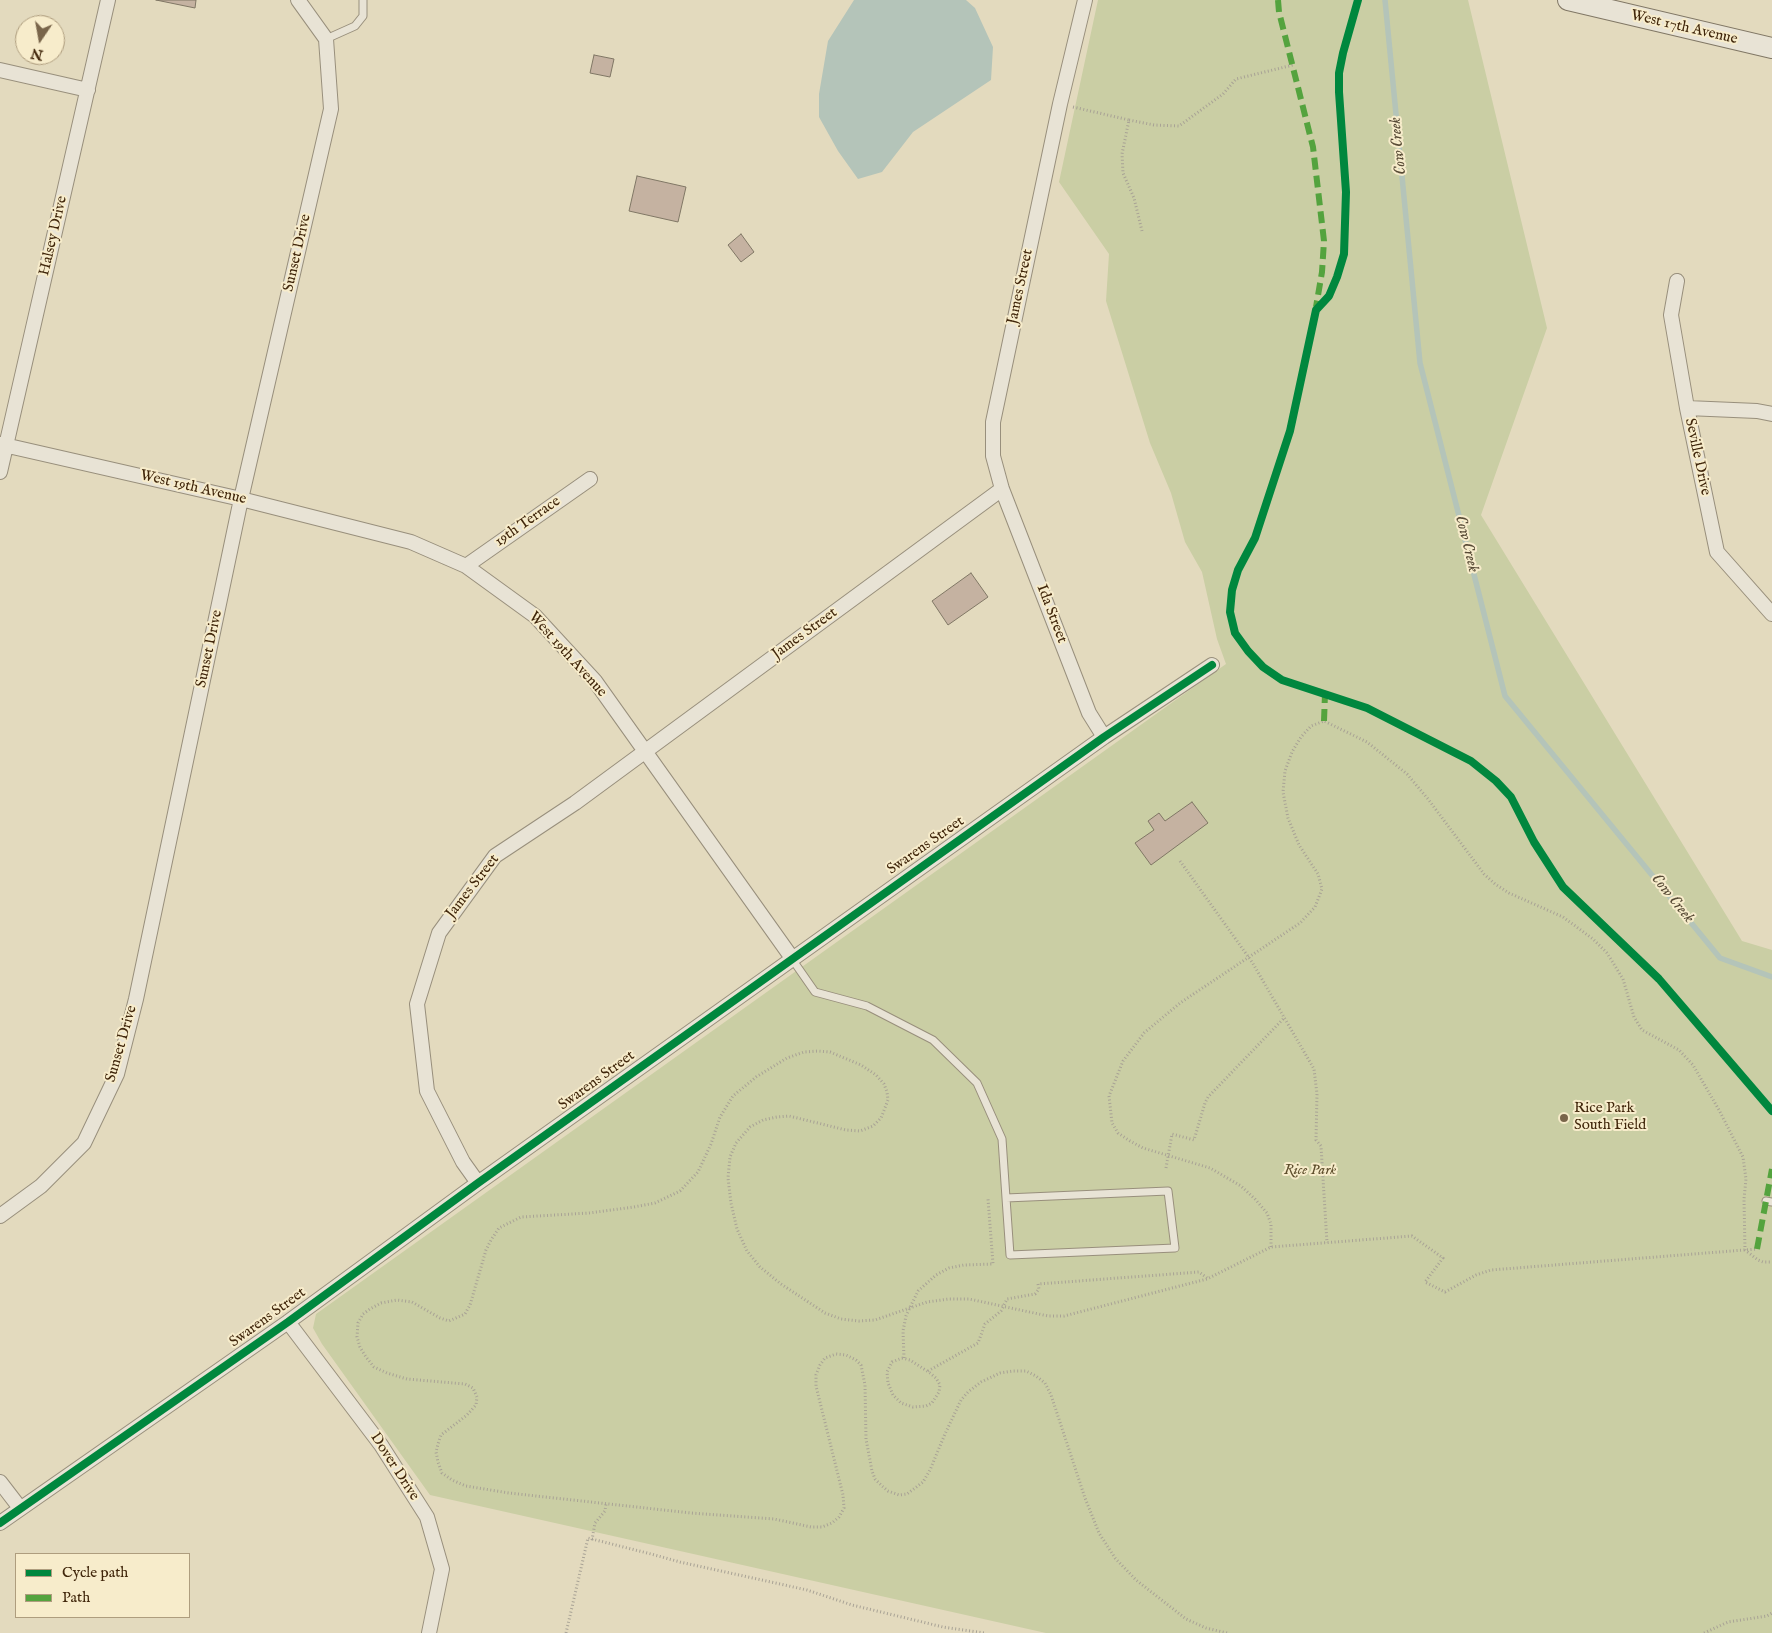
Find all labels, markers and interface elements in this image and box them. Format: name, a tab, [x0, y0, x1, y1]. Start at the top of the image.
street label: West 17th Avenue	[1629, 7, 1739, 49]
north arrow	[15, 15, 65, 65]
text: N	[29, 44, 45, 64]
water label: Cow Creek	[1386, 116, 1412, 176]
street label: Halsey Drive	[36, 194, 72, 278]
street label: Sunset Drive	[280, 212, 316, 294]
street label: James Street	[1004, 248, 1038, 326]
street label: Seville Drive	[1680, 417, 1714, 497]
street label: West 19th Avenue	[138, 467, 248, 509]
street label: 19th Terrace	[492, 493, 564, 551]
water label: Cow Creek	[1450, 514, 1482, 574]
street label: Ida Street	[1032, 582, 1070, 646]
street label: James Street	[769, 604, 841, 664]
street label: Sunset Drive	[193, 609, 227, 689]
street label: West 19th Avenue	[524, 609, 610, 701]
street label: Swarens Street	[884, 813, 968, 879]
street label: James Street	[442, 851, 504, 923]
water label: Cow Creek	[1646, 870, 1698, 928]
street label: Sunset Drive	[102, 1004, 142, 1084]
street label: Swarens Street	[555, 1047, 639, 1115]
place label: Rice Park South Field	[1574, 1100, 1646, 1135]
marker: Rice Park South Field	[1558, 1112, 1570, 1124]
park label: Rice Park	[1284, 1162, 1336, 1180]
street label: Swarens Street	[226, 1284, 310, 1352]
street label: Dover Drive	[365, 1430, 423, 1504]
legend	[15, 1553, 190, 1618]
text: Cycle path	[62, 1563, 128, 1582]
text: Path	[62, 1588, 90, 1607]

